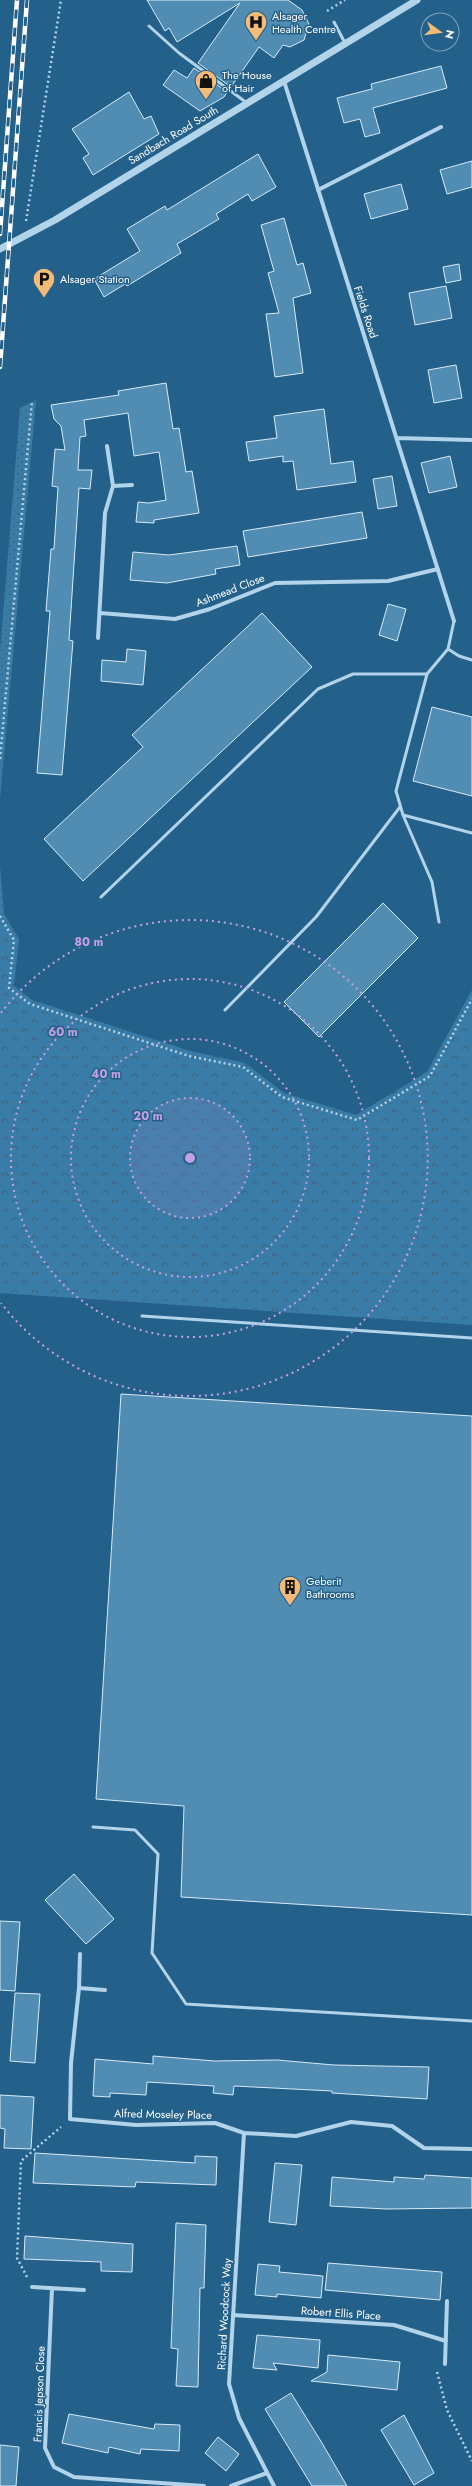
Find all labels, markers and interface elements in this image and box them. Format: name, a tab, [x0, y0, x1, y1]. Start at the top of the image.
place label: Alsager Health Centre	[272, 8, 336, 37]
hospital icon: Alsager Health Centre	[243, 9, 269, 42]
north arrow	[420, 12, 460, 52]
text: N	[441, 28, 459, 41]
place label: The House of Hair	[222, 67, 272, 96]
shop icon: The House of Hair	[193, 68, 219, 101]
street label: Sandbach Road South	[125, 102, 221, 168]
parking icon: Alsager Station	[31, 266, 57, 299]
place label: Alsager Station	[60, 271, 130, 287]
street label: Fields Road	[350, 284, 382, 340]
street label: Ashmead Close	[193, 569, 267, 611]
text: 80 m	[75, 933, 104, 951]
text: 60 m	[48, 1023, 78, 1041]
text: 40 m	[91, 1065, 121, 1083]
text: 20 m	[133, 1107, 163, 1125]
centre of rings	[183, 1151, 197, 1165]
place label: Geberit Bathrooms	[306, 1573, 355, 1602]
building icon: Geberit Bathrooms	[277, 1574, 303, 1607]
street label: Alfred Moseley Place	[114, 2105, 212, 2123]
street label: Richard Woodcock Way	[213, 2258, 235, 2370]
street label: Robert Ellis Place	[300, 2302, 382, 2324]
street label: Francis Jepson Close	[29, 2345, 49, 2442]

